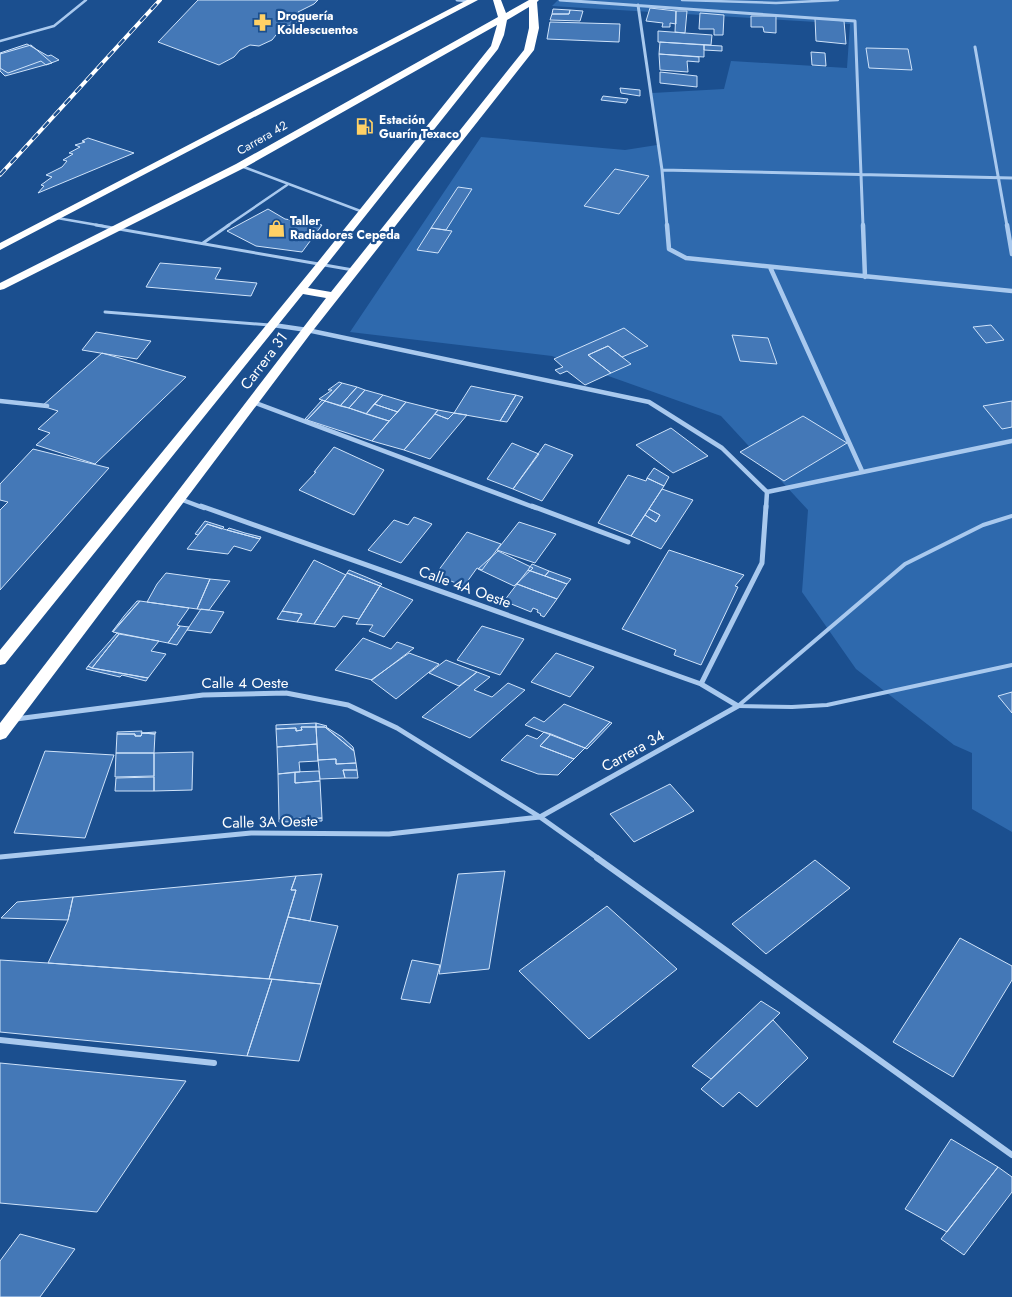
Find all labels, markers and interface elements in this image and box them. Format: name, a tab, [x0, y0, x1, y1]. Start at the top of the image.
place label: Droguería Koldescuentos	[277, 7, 359, 39]
pharmacy icon: Droguería Koldescuentos	[253, 13, 273, 33]
place label: Estación Guarín Texaco	[379, 111, 459, 143]
street label: Carrera 42	[233, 116, 291, 160]
fuel station icon: Estación Guarín Texaco	[355, 117, 375, 137]
place label: Taller Radiadores Cepeda	[290, 212, 400, 244]
shop icon: Taller Radiadores Cepeda	[266, 218, 286, 238]
street label: Carrera 31	[235, 328, 293, 394]
street label: Calle 4A Oeste	[416, 560, 514, 614]
street label: Calle 4 Oeste	[202, 672, 289, 694]
street label: Carrera 34	[597, 725, 669, 777]
street label: Calle 3A Oeste	[222, 810, 318, 834]

